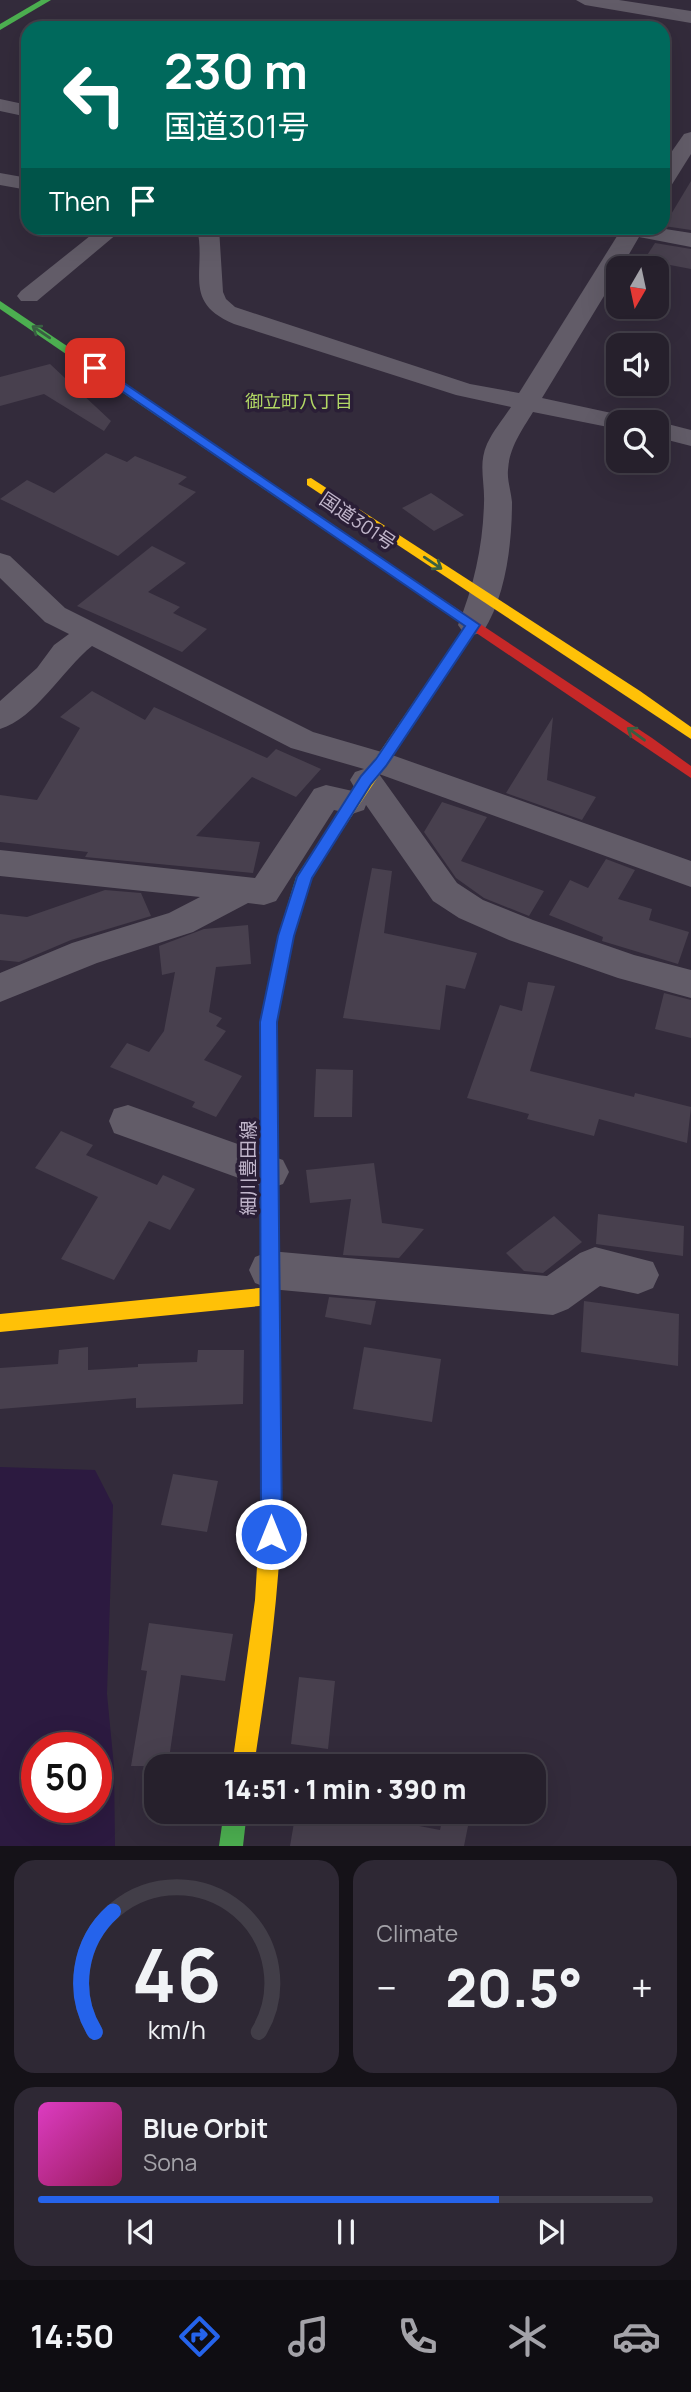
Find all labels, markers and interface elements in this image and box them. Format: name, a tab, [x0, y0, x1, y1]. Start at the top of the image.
text: 230 m	[164, 37, 308, 104]
icon: left	[49, 49, 140, 140]
text: 国道301号	[164, 104, 310, 148]
icon: arrive	[124, 182, 162, 220]
text: Then	[49, 183, 110, 219]
north arrow	[606, 256, 668, 318]
map controls	[606, 256, 669, 473]
one-way arrow	[32, 324, 51, 339]
button: sound	[606, 333, 669, 396]
pin	[65, 338, 125, 398]
icon: arrive	[76, 349, 114, 387]
district label: 御立町八丁目	[245, 389, 353, 413]
button: search	[606, 410, 669, 473]
street label: 国道301号	[315, 486, 401, 556]
one-way arrow	[422, 557, 442, 571]
one-way arrow	[627, 726, 645, 741]
street label: 細川豊田線	[235, 1120, 261, 1216]
position arrow	[234, 1497, 308, 1571]
speed limit sign: 50	[21, 1732, 112, 1823]
text: 14:51 · 1 min · 390 m	[224, 1771, 466, 1807]
text: Climate	[377, 1917, 458, 1949]
text: 46	[131, 1925, 221, 2025]
text: 20.5°	[445, 1952, 583, 2023]
text: −	[377, 1961, 397, 2013]
text: +	[631, 1961, 653, 2013]
text: km/h	[147, 2012, 205, 2047]
text: Blue Orbit	[143, 2110, 268, 2146]
text: Sona	[143, 2146, 197, 2178]
icon: previous	[122, 2213, 160, 2251]
icon: pause	[327, 2213, 365, 2251]
icon: next	[532, 2213, 570, 2251]
icon: directions	[175, 2312, 224, 2361]
icon: music	[284, 2312, 333, 2361]
icon: phone	[393, 2312, 442, 2361]
icon: climate	[503, 2312, 552, 2361]
icon: car	[612, 2312, 661, 2361]
text: 14:50	[30, 2314, 114, 2358]

